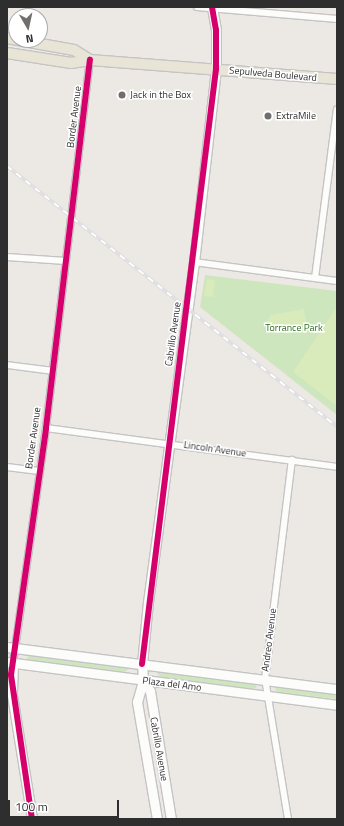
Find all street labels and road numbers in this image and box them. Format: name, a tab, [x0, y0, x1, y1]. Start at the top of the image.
street label: Sepulveda Boulevard	[229, 64, 317, 84]
street label: Border Avenue	[64, 85, 84, 149]
street label: Cabrillo Avenue	[163, 301, 183, 367]
street label: Border Avenue	[23, 406, 43, 470]
street label: Lincoln Avenue	[183, 439, 247, 459]
street label: Andreo Avenue	[259, 608, 279, 672]
street label: Plaza del Amo	[142, 674, 202, 694]
street label: Cabrillo Avenue	[147, 716, 171, 782]

